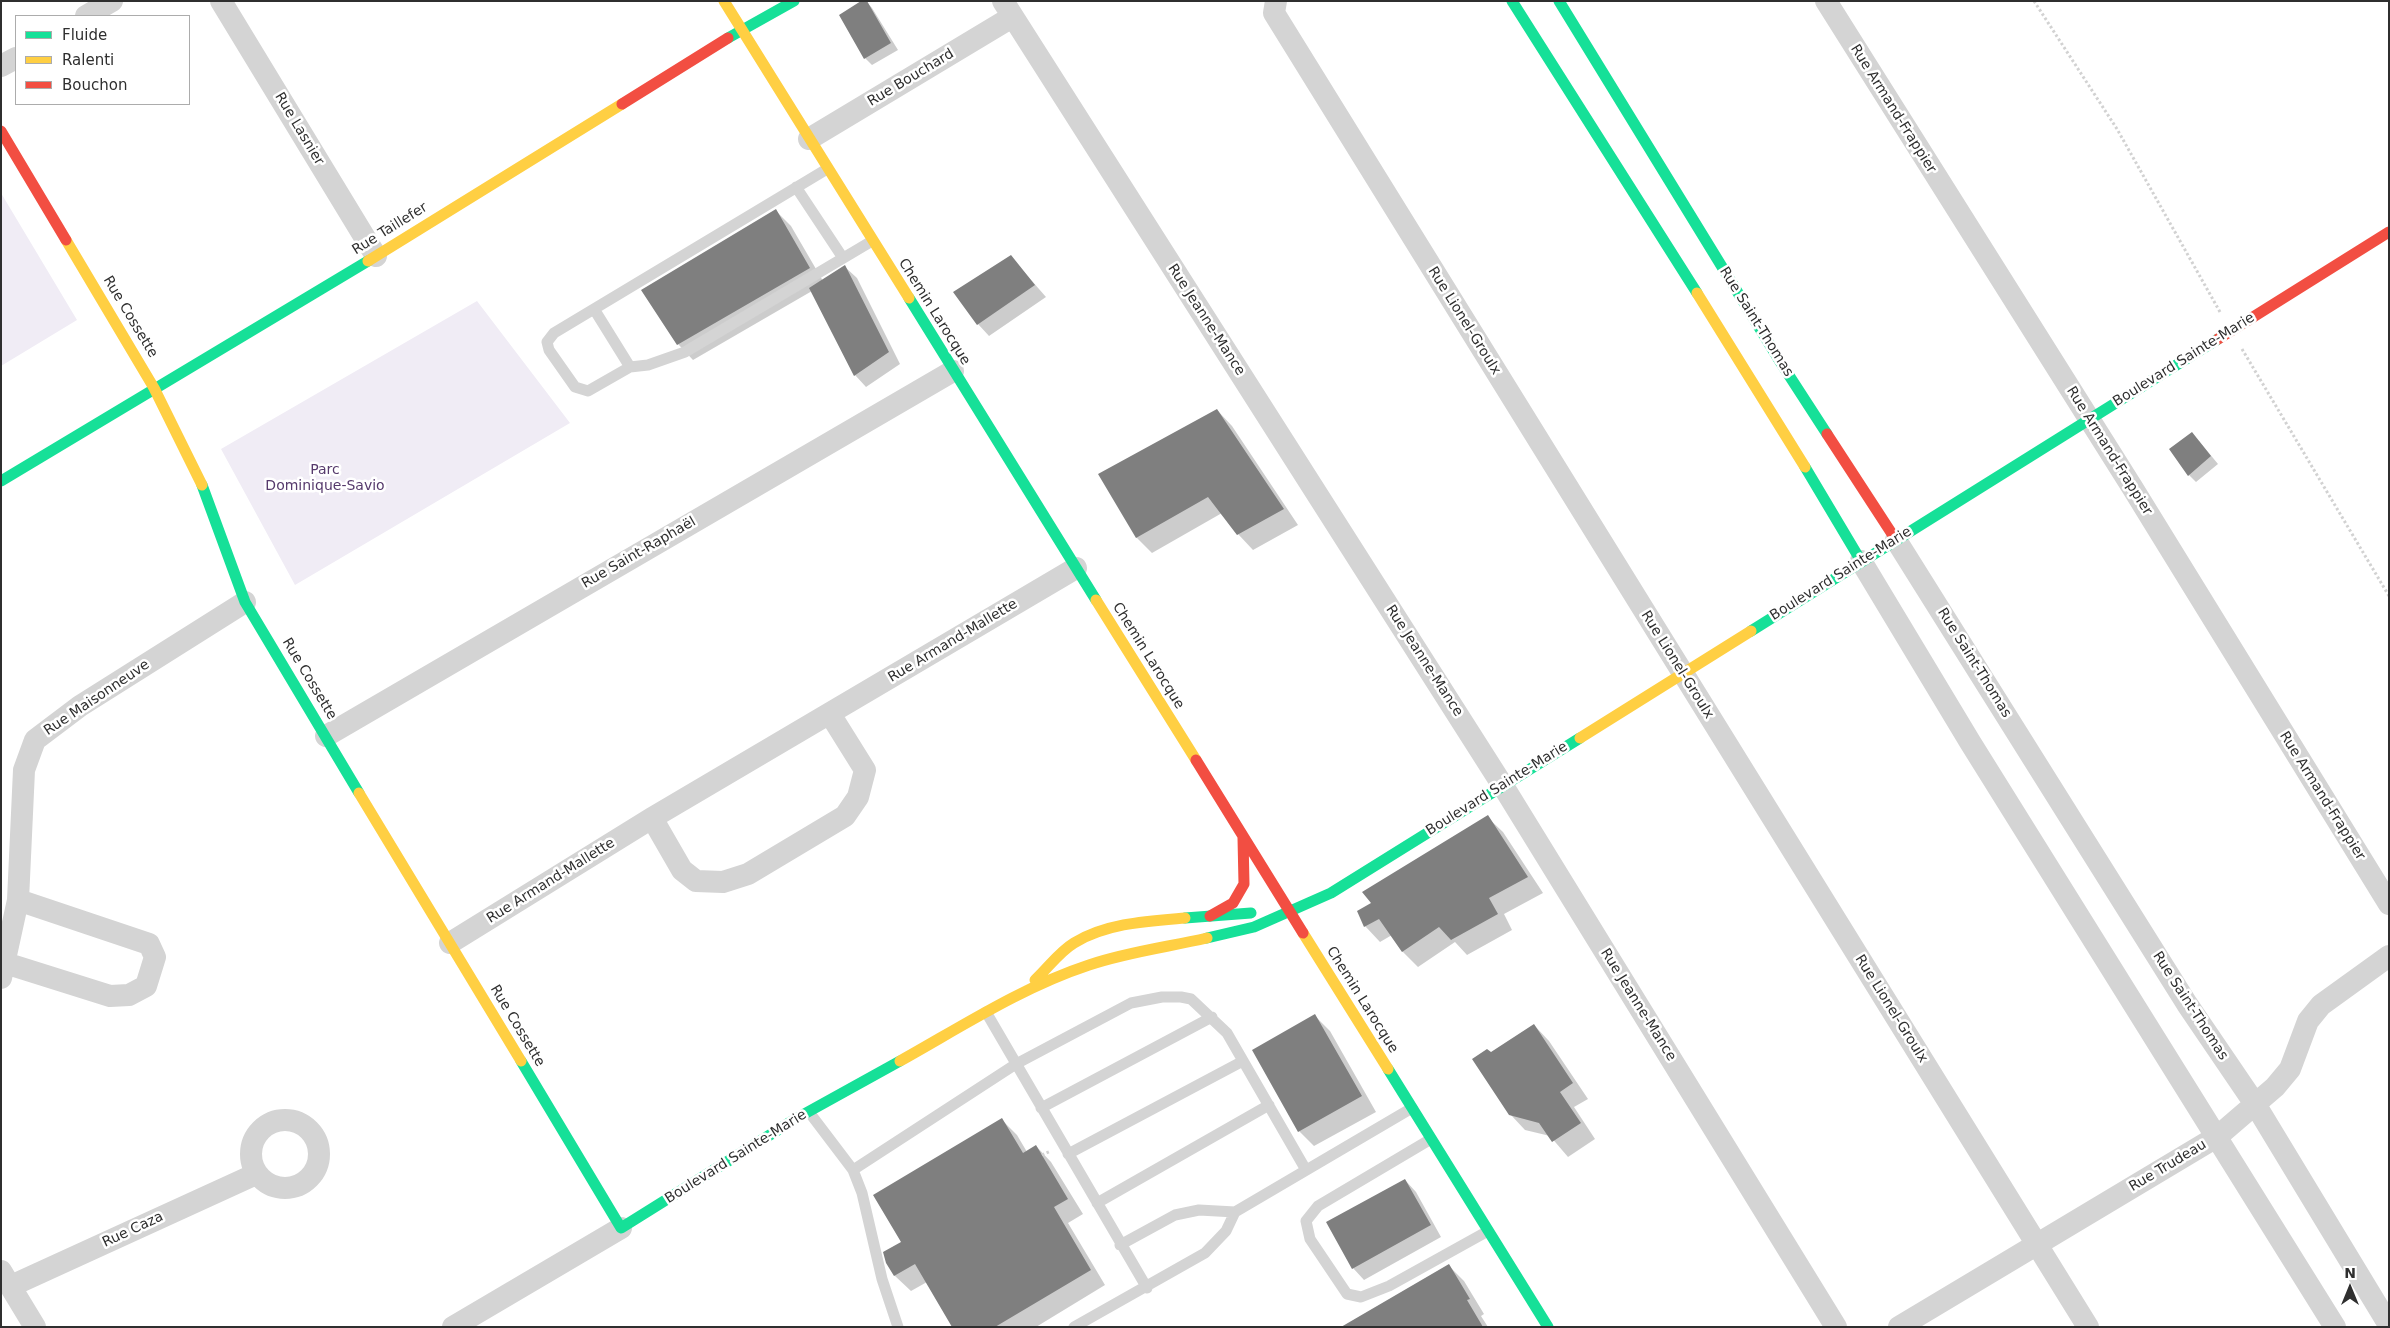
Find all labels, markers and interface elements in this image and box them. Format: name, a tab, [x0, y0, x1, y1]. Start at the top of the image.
legend	[15, 15, 190, 105]
text: Fluide	[62, 26, 107, 44]
street label: Rue Armand-Frappier	[1847, 42, 1939, 176]
street label: Rue Bouchard	[865, 46, 957, 110]
text: Ralenti	[62, 51, 114, 69]
text: Bouchon	[62, 76, 127, 94]
street label: Rue Lasnier	[271, 90, 327, 168]
street label: Rue Taillefer	[349, 199, 431, 259]
street label: Chemin Larocque	[894, 256, 974, 368]
street label: Rue Jeanne-Mance	[1164, 261, 1248, 379]
street label: Rue Lionel-Groulx	[1424, 264, 1504, 378]
street label: Rue Saint-Thomas	[1715, 264, 1797, 380]
street label: Rue Cossette	[99, 273, 161, 361]
street label: Boulevard Sainte-Marie	[2110, 310, 2258, 410]
street label: Rue Armand-Frappier	[2063, 384, 2155, 518]
park label: Parc Dominique-Savio	[265, 462, 385, 494]
street label: Rue Saint-Raphaël	[579, 514, 699, 592]
street label: Boulevard Sainte-Marie	[1767, 524, 1915, 624]
street label: Rue Armand-Mallette	[885, 596, 1021, 686]
street label: Chemin Larocque	[1108, 600, 1188, 712]
street label: Rue Jeanne-Mance	[1382, 602, 1466, 720]
street label: Rue Saint-Thomas	[1933, 605, 2015, 721]
street label: Rue Lionel-Groulx	[1637, 608, 1717, 722]
street label: Rue Cossette	[278, 635, 340, 723]
street label: Rue Maisonneuve	[41, 656, 153, 740]
street label: Rue Armand-Frappier	[2276, 729, 2368, 863]
street label: Boulevard Sainte-Marie	[1423, 739, 1571, 839]
street label: Rue Armand-Mallette	[484, 835, 618, 927]
street label: Chemin Larocque	[1322, 944, 1402, 1056]
street label: Rue Jeanne-Mance	[1597, 946, 1679, 1064]
street label: Rue Saint-Thomas	[2149, 949, 2231, 1063]
street label: Rue Lionel-Groulx	[1851, 952, 1931, 1066]
street label: Rue Cossette	[486, 982, 548, 1070]
street label: Boulevard Sainte-Marie	[662, 1107, 810, 1207]
street label: Rue Trudeau	[2126, 1136, 2210, 1196]
street label: Rue Caza	[100, 1209, 166, 1251]
north arrow	[2325, 1263, 2375, 1313]
text: N	[2344, 1265, 2356, 1281]

